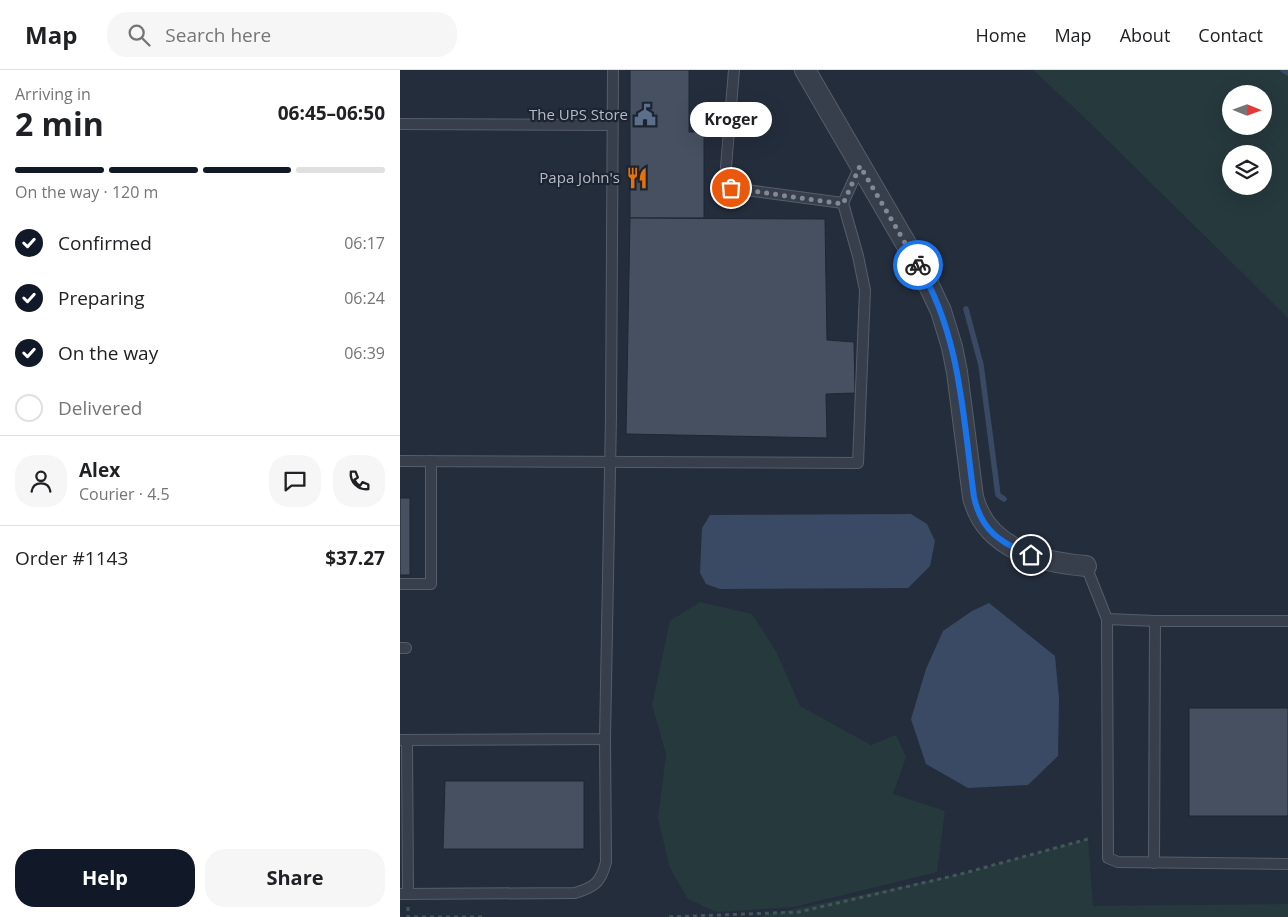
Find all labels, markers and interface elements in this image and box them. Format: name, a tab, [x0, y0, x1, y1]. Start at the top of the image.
search box	[107, 12, 457, 57]
text: Map	[25, 18, 77, 51]
icon: search	[125, 21, 153, 49]
text: Search here	[165, 22, 271, 48]
text: Home	[976, 23, 1026, 47]
text: Map	[1054, 23, 1092, 47]
text: About	[1120, 23, 1170, 47]
text: Contact	[1198, 23, 1263, 47]
text: Arriving in	[15, 83, 91, 105]
north arrow	[1222, 85, 1272, 135]
map controls	[1222, 85, 1272, 195]
text: 06:45–06:50	[278, 100, 385, 126]
text: 2 min	[15, 102, 104, 145]
public building icon: The UPS Store	[632, 102, 658, 128]
callout: Kroger	[690, 103, 772, 138]
place label: The UPS Store	[529, 104, 628, 124]
text: Kroger	[704, 108, 758, 130]
button: layers	[1222, 145, 1272, 195]
restaurant icon: Papa John's	[624, 165, 650, 191]
place label: Papa John's	[539, 167, 620, 187]
pin	[710, 167, 752, 209]
icon: bag	[717, 174, 745, 202]
text: On the way · 120 m	[15, 181, 158, 203]
icon: check	[15, 229, 43, 257]
text: Confirmed	[58, 230, 152, 256]
text: 06:17	[344, 232, 385, 254]
courier	[893, 240, 943, 290]
icon: bike	[904, 251, 932, 279]
icon: check	[15, 284, 43, 312]
text: Preparing	[58, 285, 145, 311]
text: 06:24	[344, 287, 385, 309]
icon: check	[15, 339, 43, 367]
text: On the way	[58, 340, 158, 366]
text: 06:39	[344, 342, 385, 364]
text: Delivered	[58, 395, 142, 421]
button: person	[15, 455, 67, 507]
button: chat	[269, 455, 321, 507]
button: phone	[333, 455, 385, 507]
text: Alex	[79, 457, 120, 483]
text: Courier · 4.5	[79, 483, 170, 505]
pin	[1010, 534, 1052, 576]
icon: home	[1017, 541, 1045, 569]
text: Order #1143	[15, 545, 128, 571]
text: $37.27	[325, 545, 385, 571]
button: Help	[15, 849, 195, 907]
button: Share	[205, 849, 385, 907]

